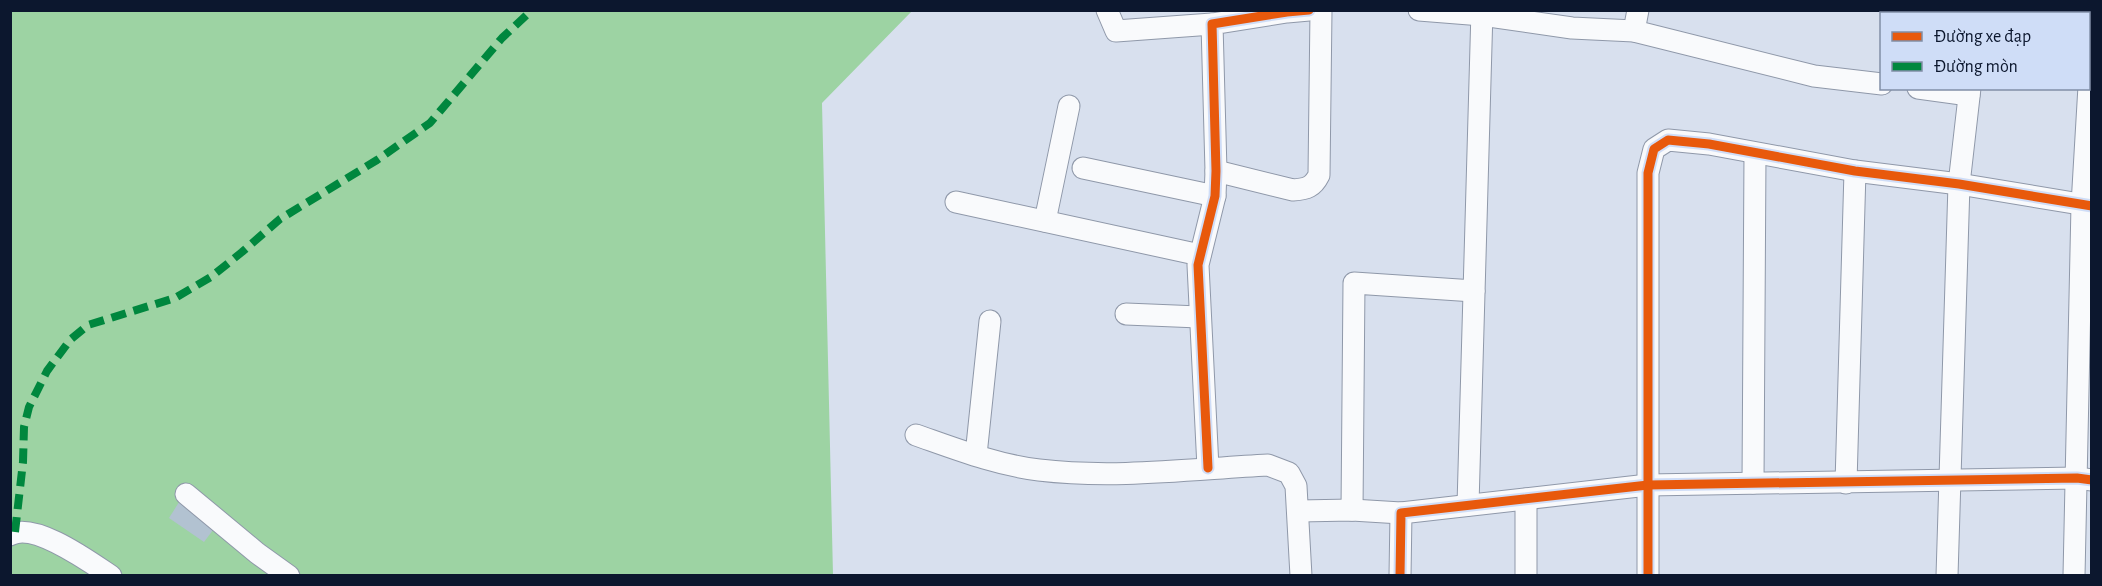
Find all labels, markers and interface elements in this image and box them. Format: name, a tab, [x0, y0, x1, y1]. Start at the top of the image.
legend	[1880, 12, 2090, 90]
text: Đường xe đạp	[1934, 28, 2031, 46]
text: Đường mòn	[1934, 58, 2018, 76]

